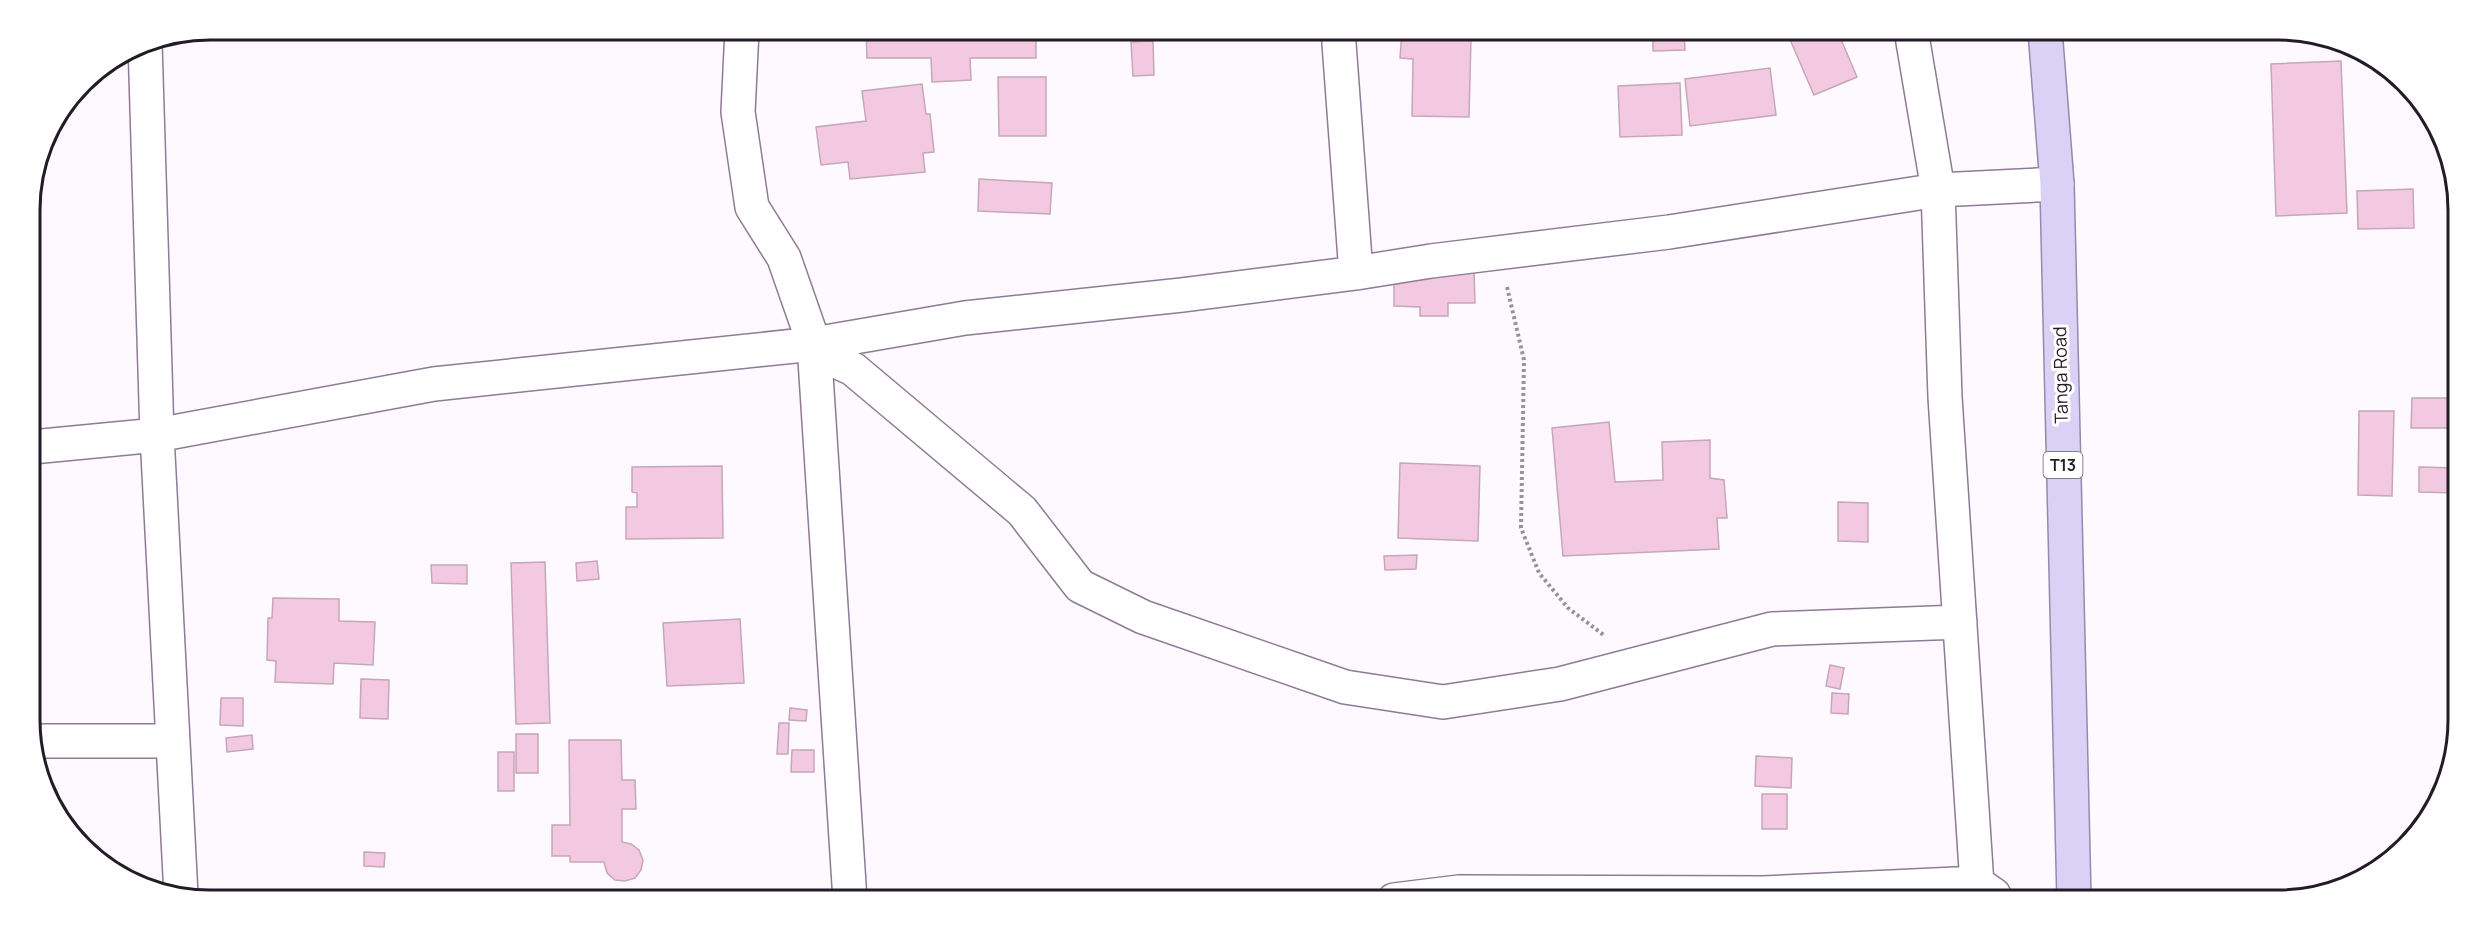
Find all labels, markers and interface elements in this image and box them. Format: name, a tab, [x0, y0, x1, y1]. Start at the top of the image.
street label: Tanga Road	[2047, 326, 2073, 424]
road number: T13	[2044, 452, 2082, 478]

